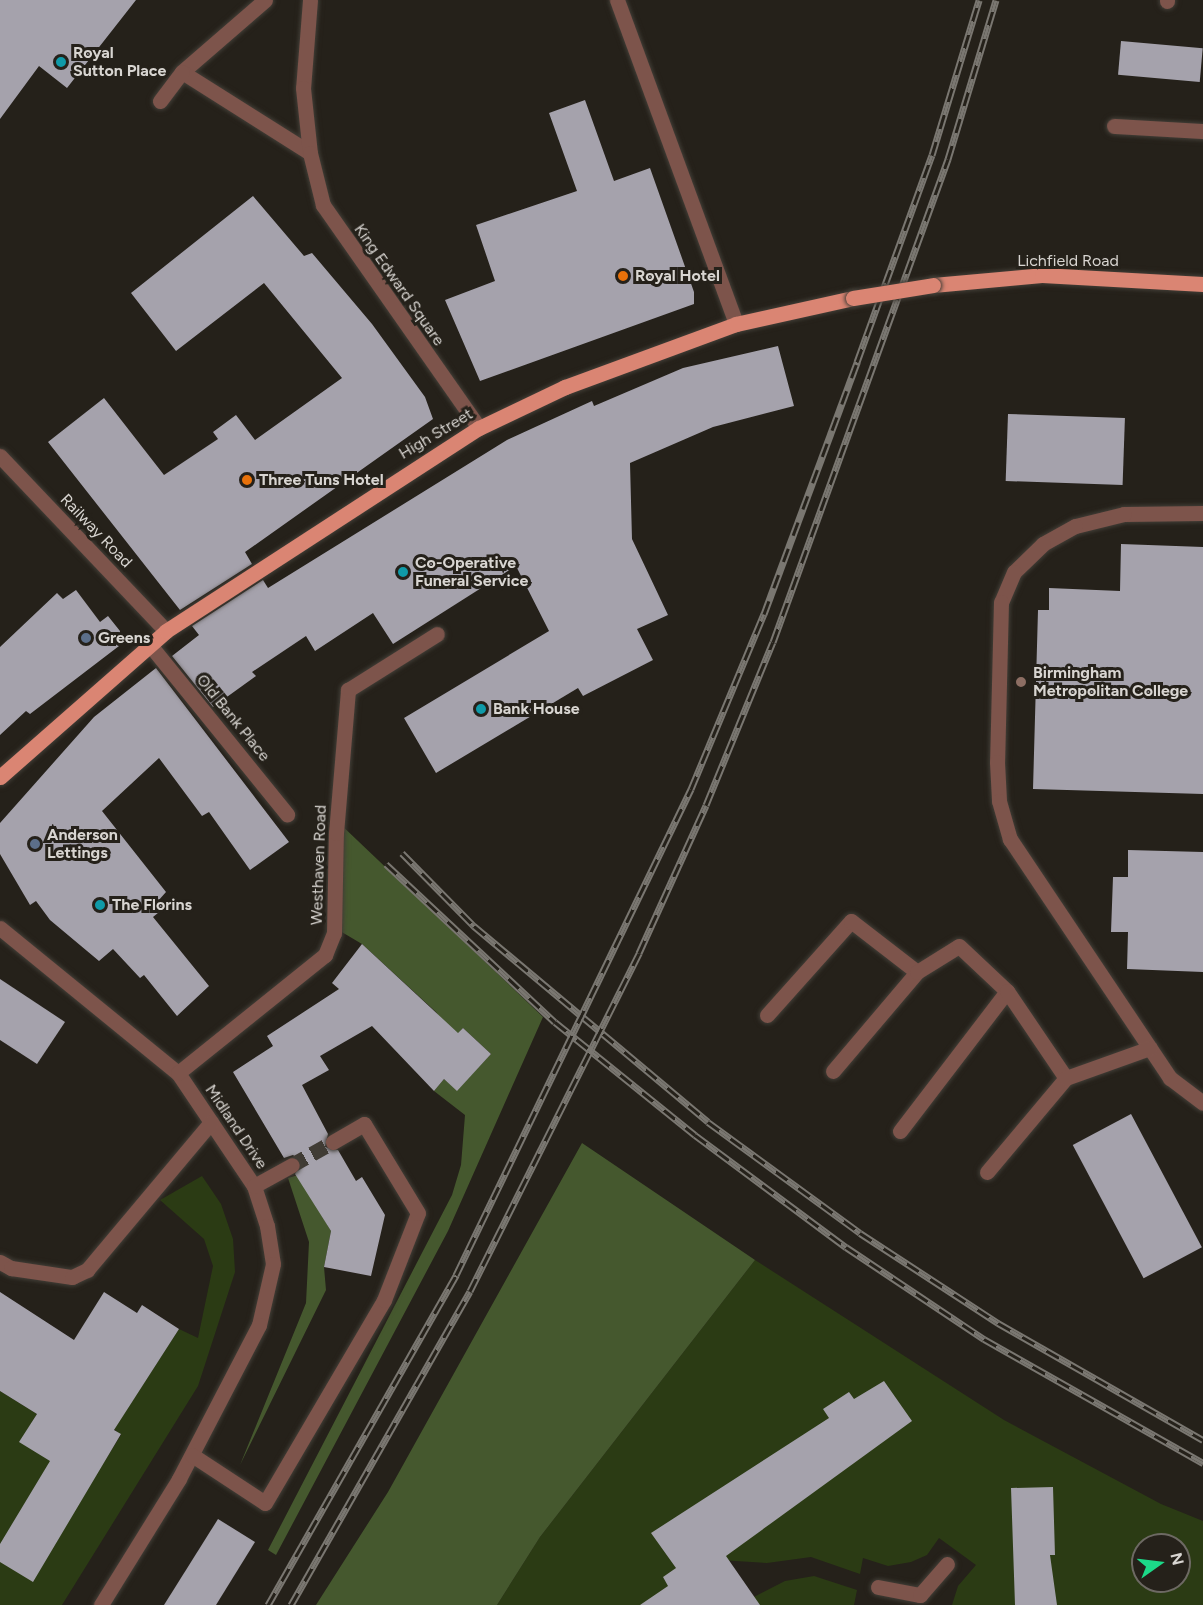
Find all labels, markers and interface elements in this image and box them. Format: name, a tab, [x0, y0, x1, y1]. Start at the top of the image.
place label: Royal Sutton Place	[73, 43, 166, 81]
marker: Royal Sutton Place	[54, 55, 68, 69]
street label: King Edward Square	[350, 220, 448, 350]
street label: Lichfield Road	[1017, 251, 1119, 271]
place label: Royal Hotel	[635, 266, 720, 286]
marker: Royal Hotel	[616, 269, 630, 283]
street label: High Street	[396, 404, 476, 464]
place label: Three Tuns Hotel	[259, 470, 384, 490]
marker: Three Tuns Hotel	[240, 473, 254, 487]
street label: Railway Road	[56, 490, 136, 572]
place label: Co-Operative Funeral Service	[415, 553, 528, 591]
marker: Co-Operative Funeral Service	[396, 565, 410, 579]
place label: Greens	[98, 628, 150, 648]
marker: Greens	[79, 631, 93, 645]
place label: Birmingham Metropolitan College	[1033, 663, 1188, 701]
street label: Old Bank Place	[192, 671, 274, 765]
marker: Birmingham Metropolitan College	[1014, 675, 1028, 689]
place label: Bank House	[493, 699, 580, 719]
marker: Bank House	[474, 702, 488, 716]
street label: Westhaven Road	[307, 804, 331, 926]
place label: Anderson Lettings	[47, 825, 118, 863]
marker: Anderson Lettings	[28, 837, 42, 851]
place label: The Florins	[112, 895, 192, 915]
marker: The Florins	[93, 898, 107, 912]
street label: Midland Drive	[201, 1081, 271, 1173]
north arrow	[1131, 1533, 1191, 1593]
text: N	[1166, 1551, 1188, 1567]

